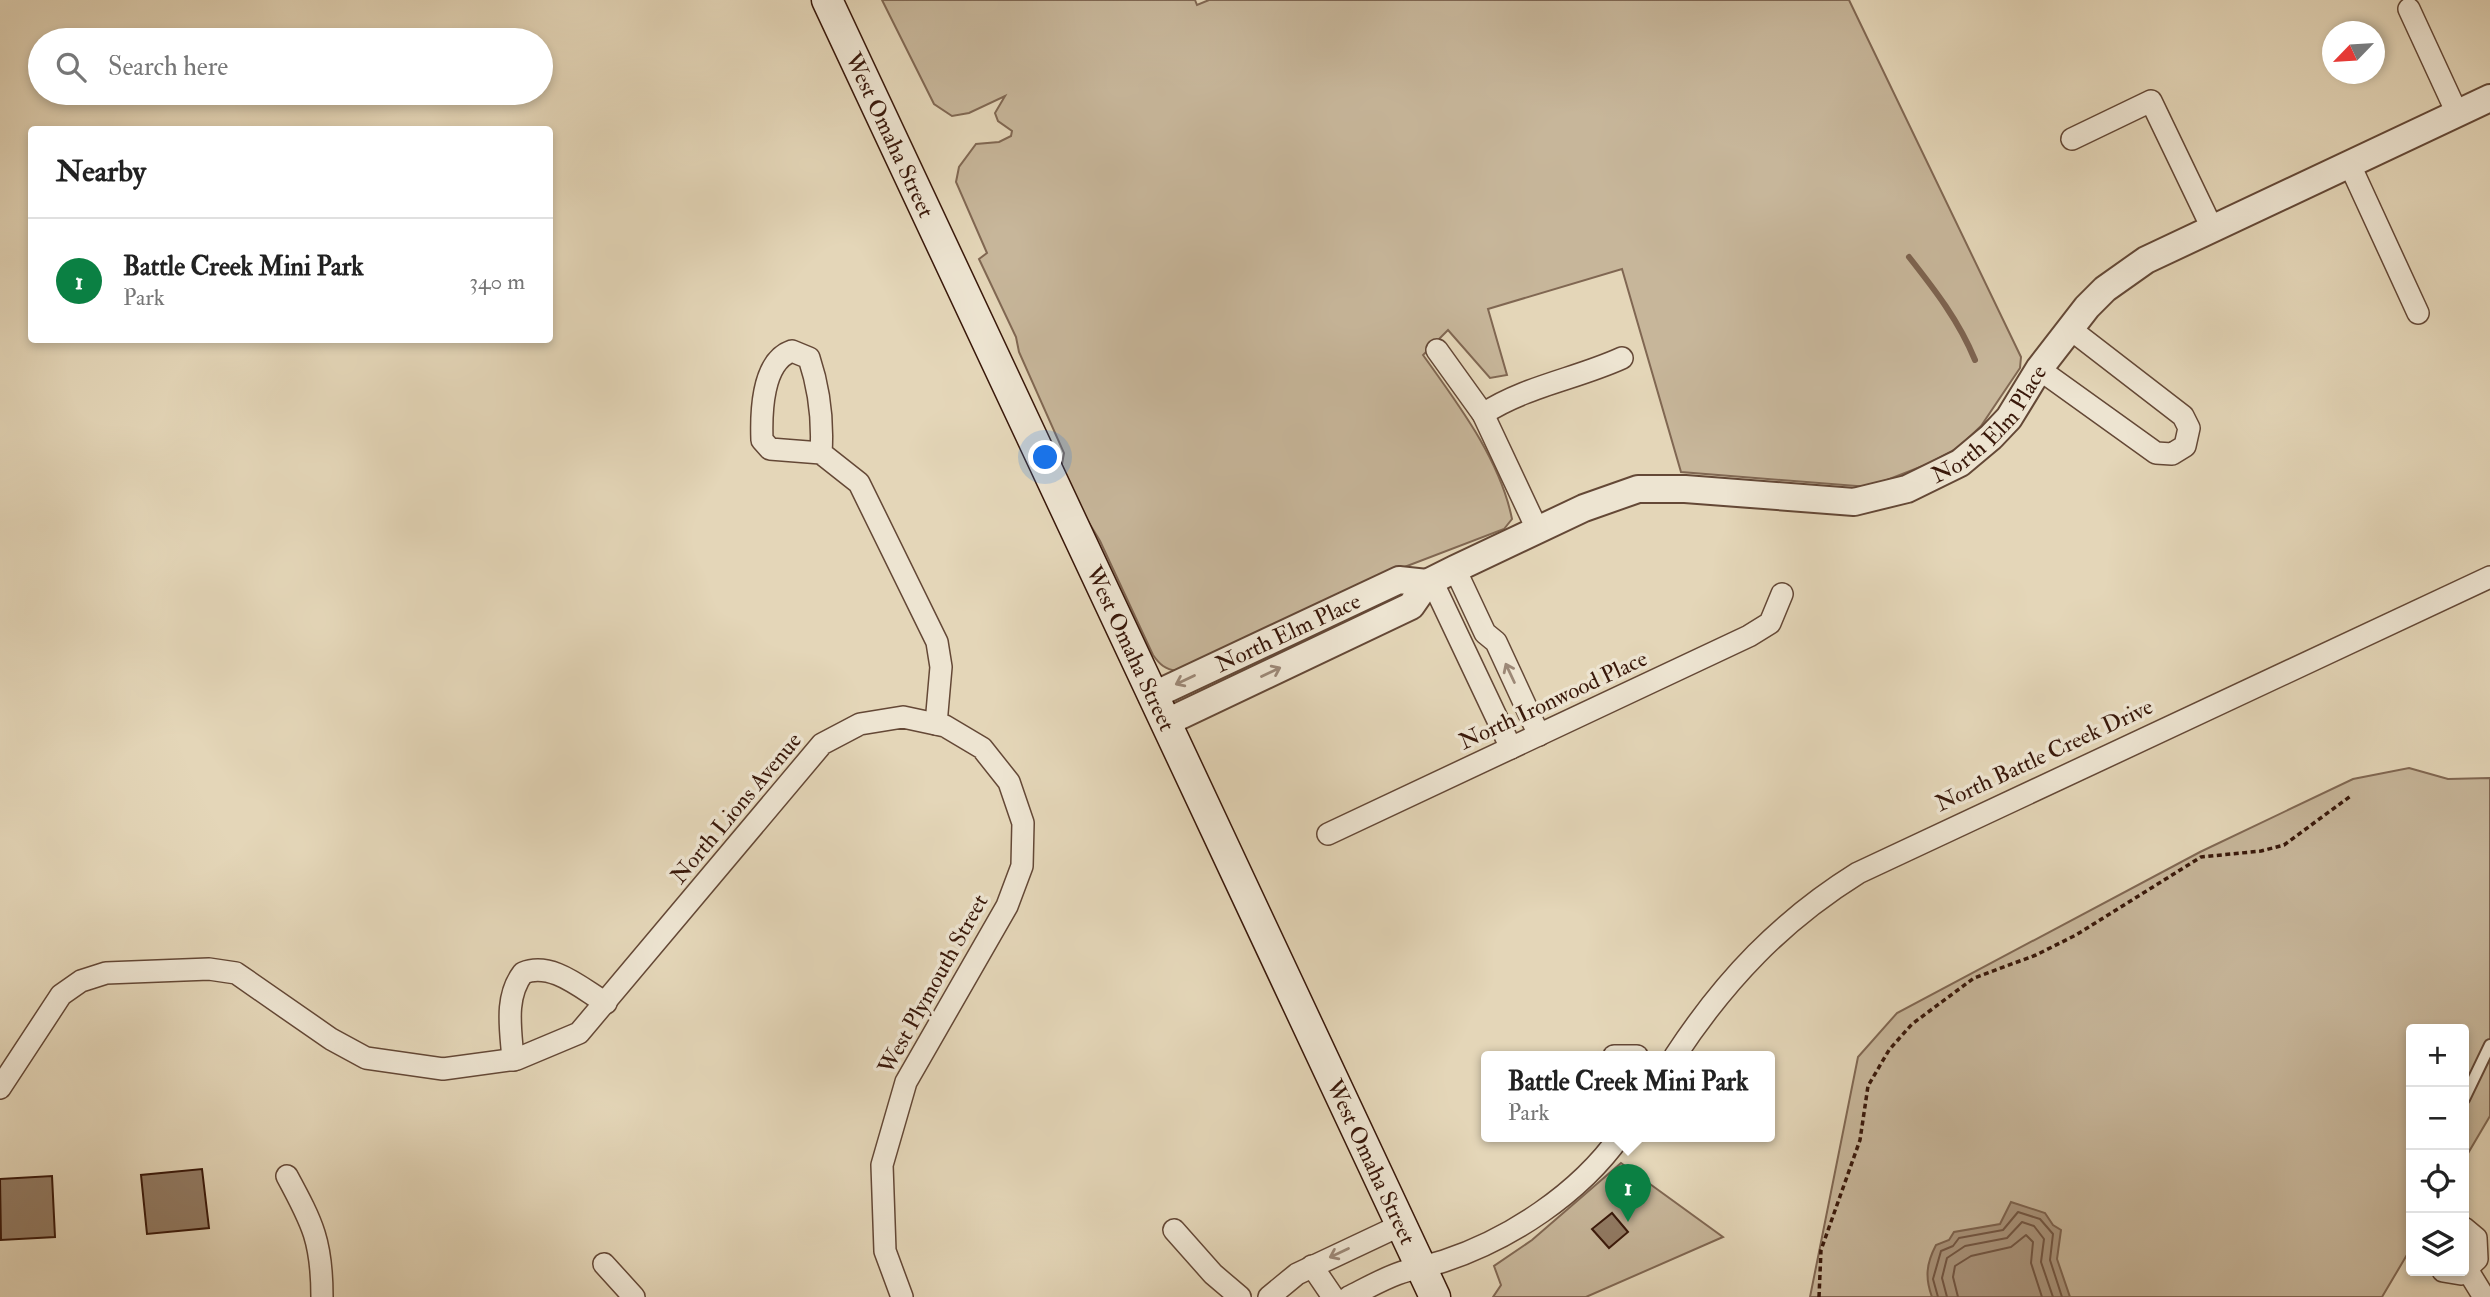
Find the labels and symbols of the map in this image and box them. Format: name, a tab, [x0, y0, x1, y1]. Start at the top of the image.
north arrow	[2322, 21, 2385, 84]
street label: West Omaha Street	[839, 47, 941, 222]
street label: North Elm Place	[1926, 359, 2053, 489]
your location	[1028, 440, 1062, 474]
street label: West Omaha Street	[1079, 560, 1182, 736]
street label: North Elm Place	[1211, 586, 1365, 679]
street label: North Ironwood Place	[1454, 643, 1652, 756]
one-way arrow	[1503, 663, 1517, 684]
one-way arrow	[1260, 665, 1281, 679]
one-way arrow	[1175, 674, 1197, 687]
street label: North Battle Creek Drive	[1931, 692, 2158, 818]
street label: North Lions Avenue	[664, 726, 808, 890]
street label: West Plymouth Street	[871, 889, 994, 1080]
street label: West Omaha Street	[1320, 1074, 1423, 1249]
pin: 1	[1605, 1164, 1651, 1222]
one-way arrow	[1329, 1247, 1350, 1260]

